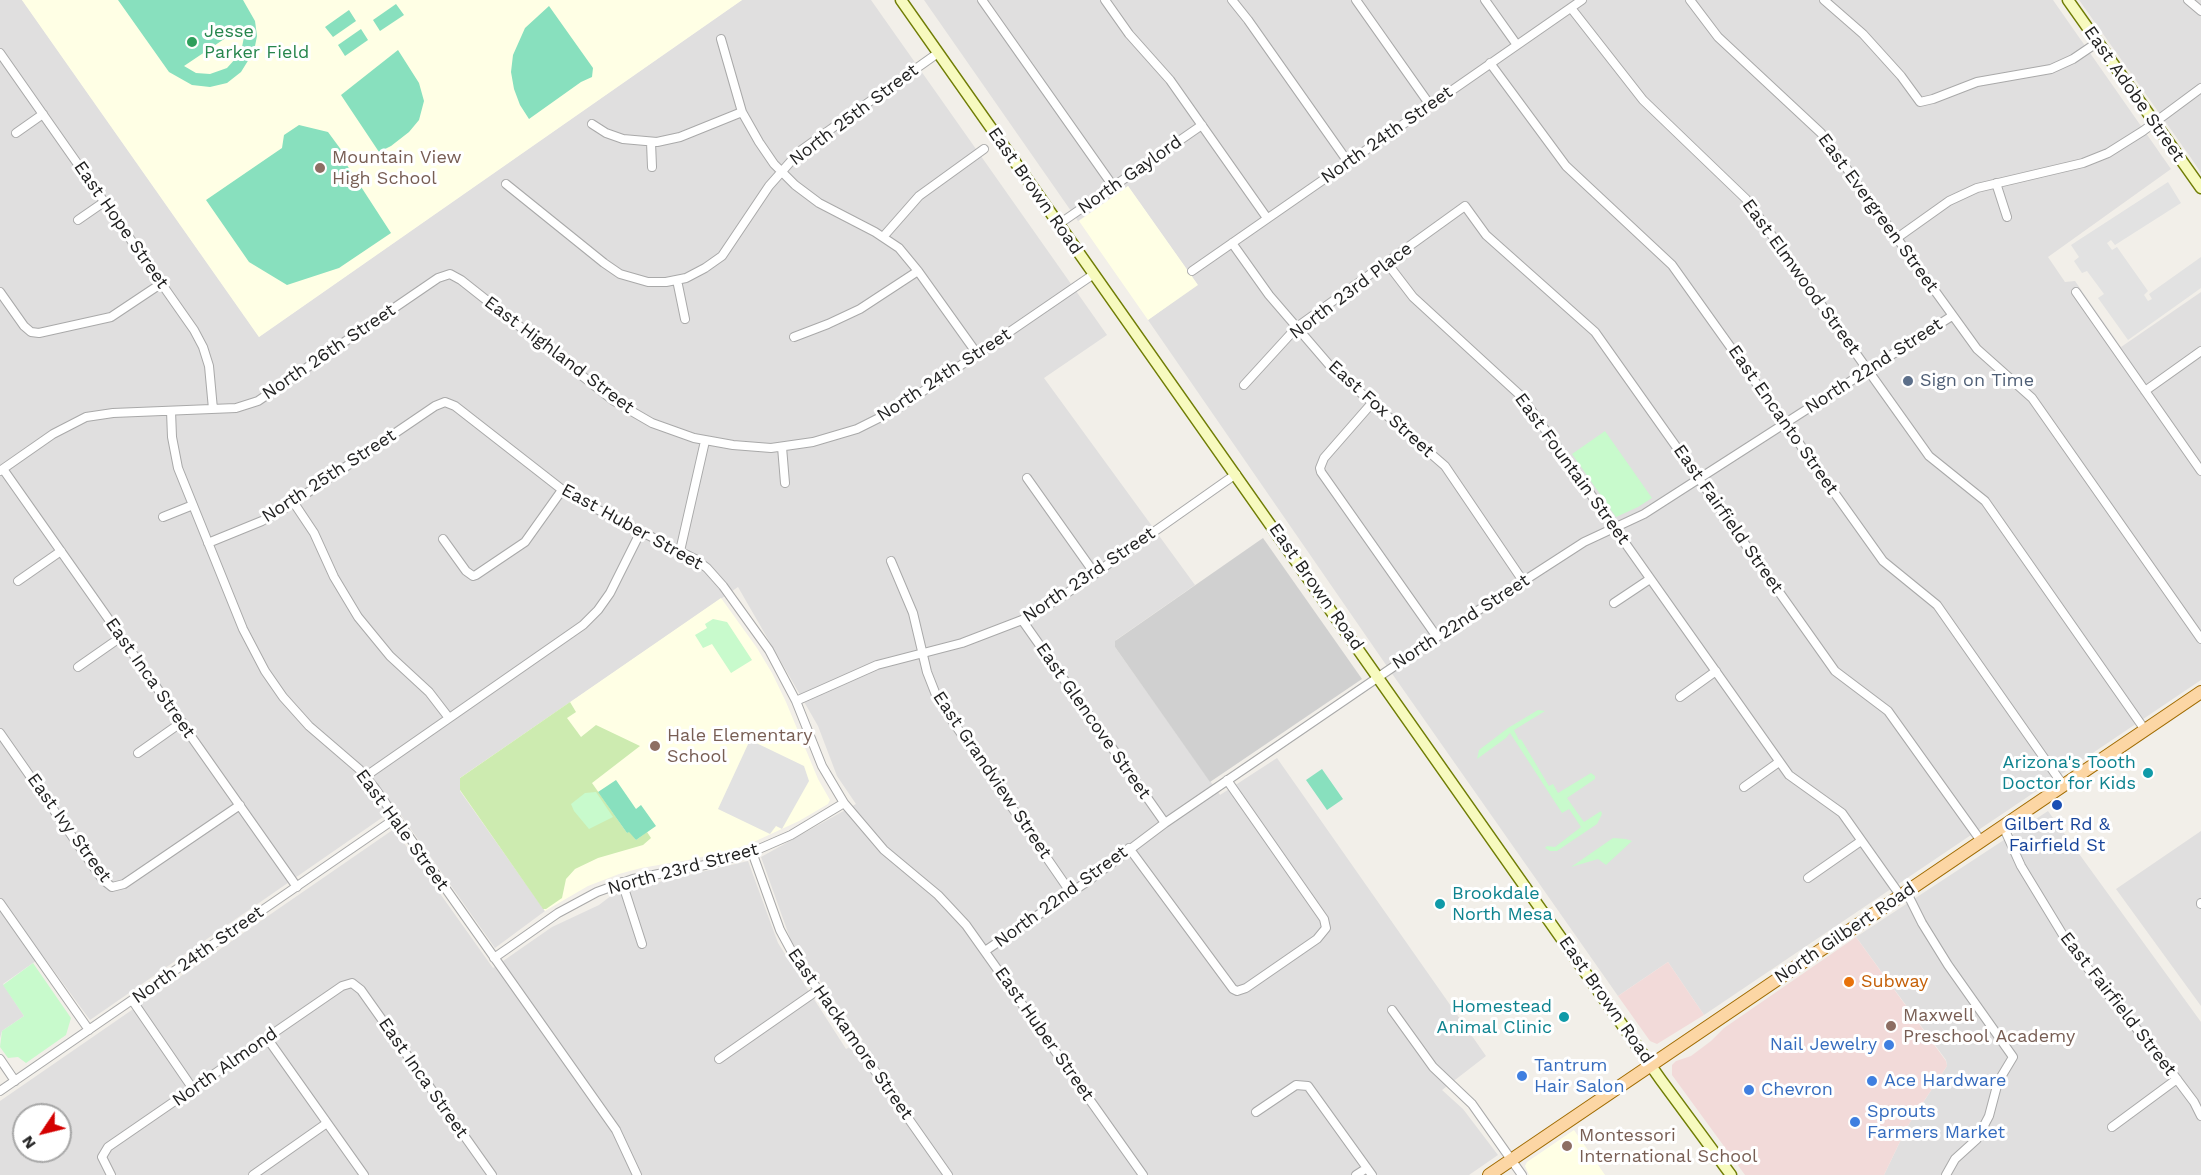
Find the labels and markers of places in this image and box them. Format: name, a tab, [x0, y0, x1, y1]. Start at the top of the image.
place label: Jesse Parker Field	[204, 21, 309, 63]
marker: Jesse Parker Field	[185, 35, 199, 49]
place label: Mountain View High School	[332, 147, 462, 190]
marker: Mountain View High School	[313, 161, 327, 175]
place label: Sign on Time	[1920, 370, 2034, 392]
marker: Sign on Time	[1901, 374, 1915, 388]
place label: Hale Elementary School	[667, 725, 813, 768]
marker: Hale Elementary School	[648, 739, 662, 753]
place label: Arizona's Tooth Doctor for Kids	[2002, 752, 2136, 795]
marker: Arizona's Tooth Doctor for Kids	[2141, 766, 2155, 780]
marker: Gilbert Rd & Fairfield St	[2050, 798, 2064, 812]
place label: Gilbert Rd & Fairfield St	[2004, 814, 2110, 856]
place label: Brookdale North Mesa	[1452, 883, 1553, 926]
marker: Brookdale North Mesa	[1433, 897, 1447, 911]
place label: Subway	[1861, 971, 1928, 993]
marker: Subway	[1842, 975, 1856, 989]
place label: Homestead Animal Clinic	[1437, 996, 1552, 1038]
place label: Maxwell Preschool Academy	[1903, 1005, 2075, 1048]
marker: Homestead Animal Clinic	[1557, 1010, 1571, 1024]
marker: Maxwell Preschool Academy	[1884, 1019, 1898, 1033]
place label: Nail Jewelry	[1770, 1034, 1877, 1056]
marker: Nail Jewelry	[1882, 1038, 1896, 1052]
place label: Tantrum Hair Salon	[1534, 1055, 1625, 1098]
marker: Tantrum Hair Salon	[1515, 1069, 1529, 1083]
place label: Ace Hardware	[1884, 1070, 2006, 1092]
marker: Ace Hardware	[1865, 1074, 1879, 1088]
place label: Chevron	[1761, 1079, 1833, 1101]
marker: Chevron	[1742, 1083, 1756, 1097]
place label: Sprouts Farmers Market	[1867, 1101, 2005, 1144]
marker: Sprouts Farmers Market	[1848, 1115, 1862, 1129]
place label: Montessori International School	[1579, 1125, 1757, 1168]
marker: Montessori International School	[1560, 1139, 1574, 1153]

